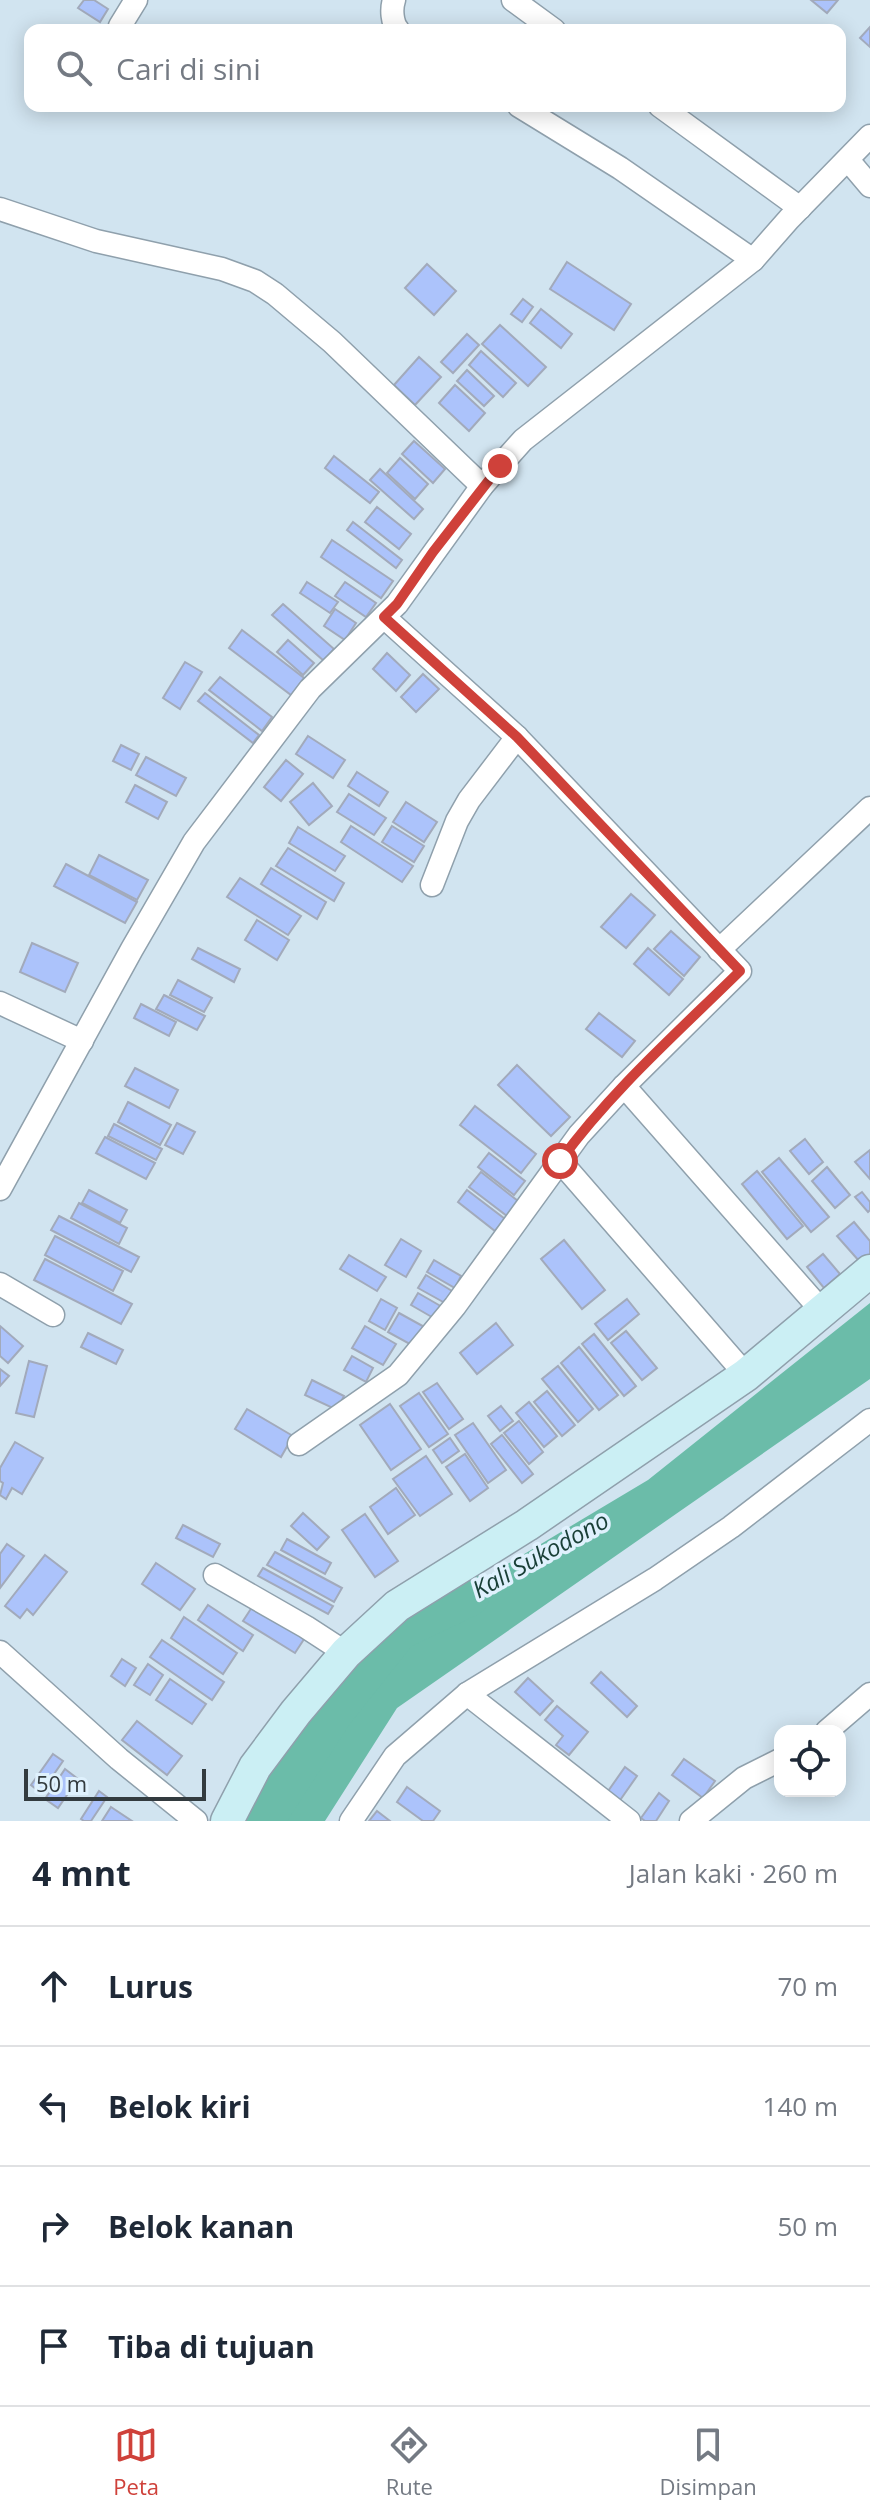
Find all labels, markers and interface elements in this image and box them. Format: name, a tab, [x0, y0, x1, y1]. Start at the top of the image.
search box	[24, 24, 846, 112]
icon: search	[52, 46, 96, 90]
text: Cari di sini	[116, 48, 261, 89]
route end	[482, 448, 518, 484]
route start	[542, 1143, 578, 1179]
water label: Kali Sukodono	[466, 1503, 614, 1605]
map controls	[774, 1725, 846, 1797]
button: locate	[774, 1725, 846, 1797]
scale bar	[24, 1765, 206, 1801]
text: 50 m	[36, 1768, 87, 1798]
text: 4 mnt	[32, 1850, 131, 1896]
text: Jalan kaki · 260 m	[629, 1855, 838, 1891]
icon: ahead	[32, 1964, 76, 2008]
text: Lurus	[108, 1966, 193, 2007]
text: 70 m	[777, 1968, 838, 2004]
icon: left	[32, 2084, 76, 2128]
text: Belok kiri	[108, 2086, 251, 2127]
text: 140 m	[763, 2088, 838, 2124]
icon: right	[32, 2204, 76, 2248]
text: Belok kanan	[108, 2206, 294, 2247]
text: 50 m	[777, 2208, 838, 2244]
icon: arrive	[32, 2324, 76, 2368]
text: Tiba di tujuan	[108, 2326, 315, 2367]
tab: Peta	[113, 2423, 159, 2501]
tab: Rute	[386, 2423, 433, 2501]
tab: Disimpan	[660, 2423, 757, 2501]

